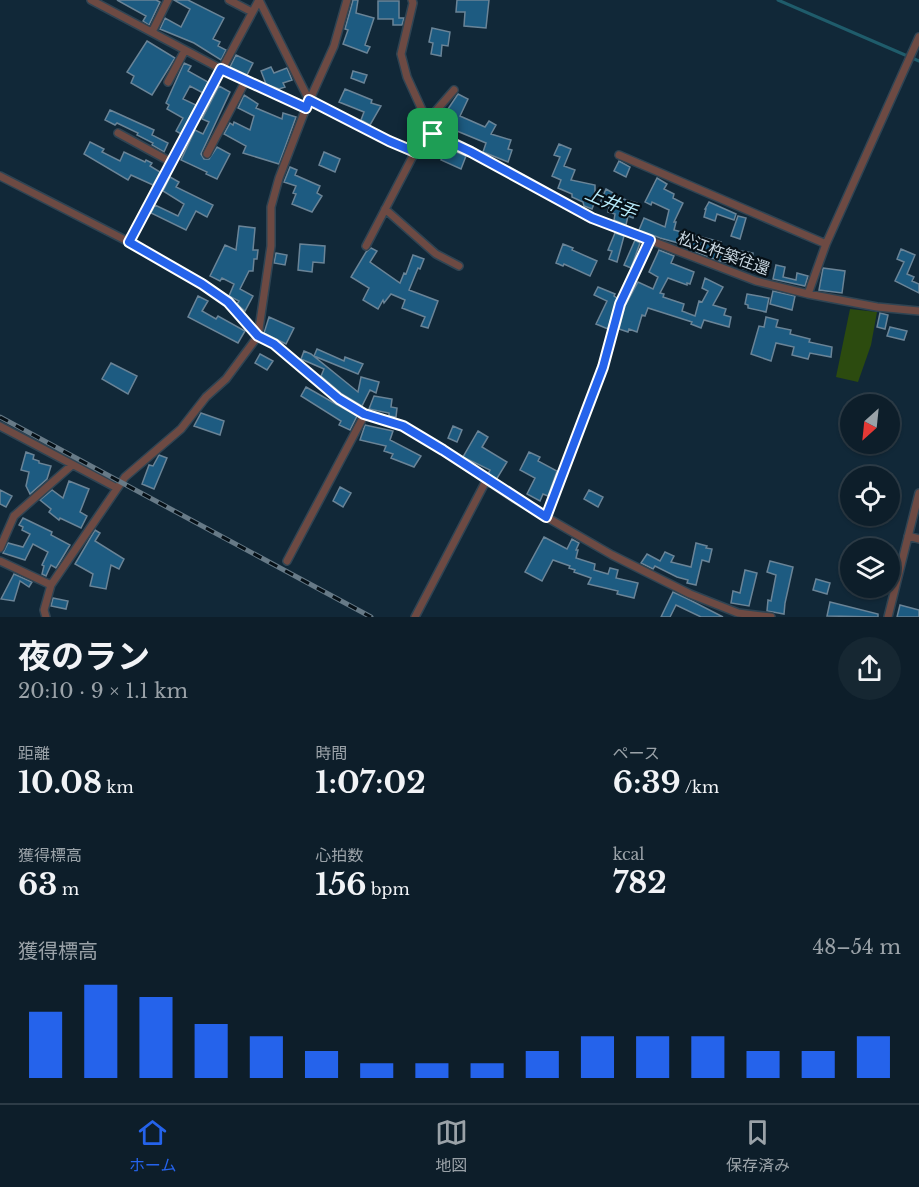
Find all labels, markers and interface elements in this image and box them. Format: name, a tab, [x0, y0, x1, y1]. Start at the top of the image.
pin	[407, 108, 458, 159]
icon: arrive	[416, 117, 449, 150]
water label: 上井手	[582, 182, 641, 224]
street label: 松江杵築往還	[675, 227, 773, 279]
north arrow	[840, 394, 900, 454]
map controls	[840, 394, 900, 598]
button: locate	[840, 466, 900, 526]
button: layers	[840, 538, 900, 598]
text: 夜のラン	[18, 636, 150, 677]
button: share	[838, 637, 901, 700]
text: 20:10 · 9 × 1.1 km	[18, 679, 188, 703]
text: 距離	[18, 743, 50, 763]
text: 時間	[315, 743, 347, 763]
text: ペース	[613, 743, 660, 763]
text: 10.08	[18, 764, 102, 801]
text: 1:07:02	[315, 764, 426, 801]
text: 6:39	[613, 764, 681, 801]
text: km	[102, 777, 134, 797]
text: /km	[681, 777, 719, 797]
text: kcal	[613, 844, 645, 864]
text: 獲得標高	[18, 845, 82, 865]
text: 心拍数	[315, 845, 363, 865]
text: 782	[613, 864, 667, 901]
text: 63	[18, 866, 57, 903]
text: 156	[315, 866, 366, 903]
text: m	[57, 879, 79, 899]
text: bpm	[366, 879, 410, 899]
text: 48–54 m	[812, 935, 901, 959]
text: 獲得標高	[18, 939, 98, 963]
tab: ホーム	[129, 1116, 177, 1176]
tab: 地図	[435, 1116, 468, 1176]
tab: 保存済み	[726, 1116, 790, 1176]

